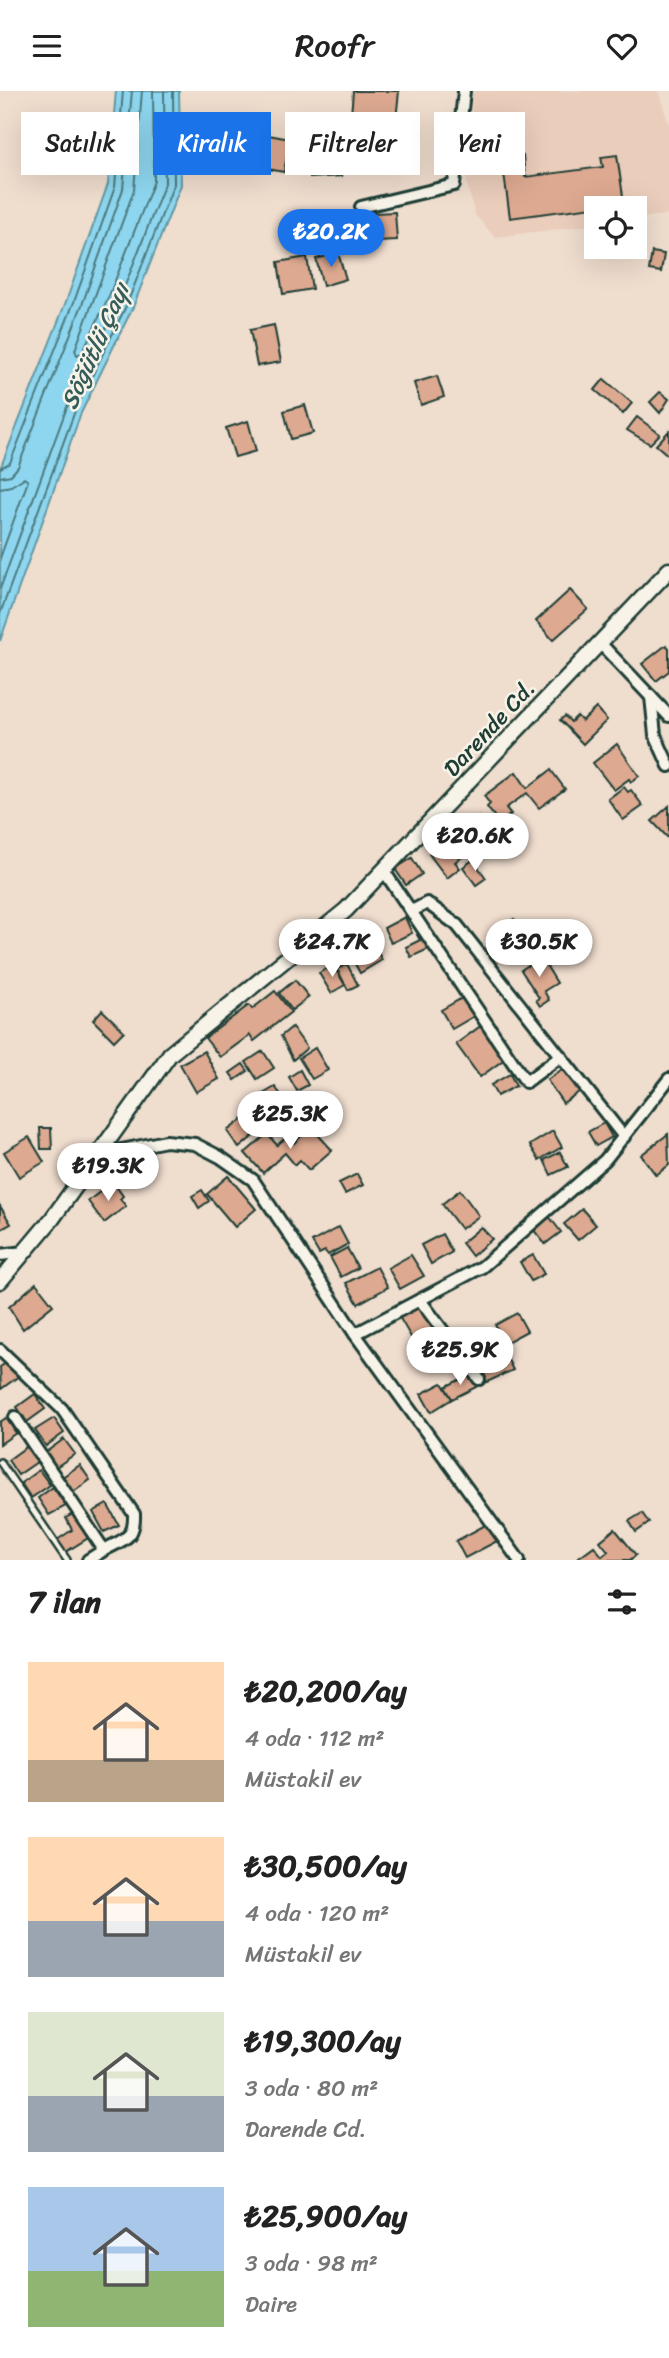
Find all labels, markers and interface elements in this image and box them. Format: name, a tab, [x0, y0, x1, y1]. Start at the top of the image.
text: Roofr	[295, 17, 374, 74]
icon: menu	[28, 27, 66, 65]
icon: heart	[603, 27, 641, 65]
chip: Satılık	[21, 112, 139, 175]
chip: Kiralık	[153, 112, 271, 175]
chip: Filtreler	[285, 112, 420, 175]
chip: Yeni	[434, 112, 525, 175]
map controls	[584, 196, 647, 259]
button: locate	[584, 196, 647, 259]
pin: ₺20.2K	[274, 209, 388, 269]
text: ₺20.2K	[294, 211, 368, 252]
water label: Söğütlü Çayı	[48, 274, 143, 416]
street label: Darende Cd.	[433, 670, 546, 787]
pin: ₺20.6K	[418, 813, 532, 873]
text: ₺20.6K	[438, 815, 512, 856]
pin: ₺24.7K	[275, 919, 389, 979]
pin: ₺30.5K	[482, 919, 596, 979]
text: ₺24.7K	[295, 921, 369, 962]
text: ₺30.5K	[502, 921, 576, 962]
pin: ₺25.3K	[233, 1091, 347, 1151]
text: ₺25.3K	[253, 1093, 327, 1134]
pin: ₺19.3K	[51, 1143, 165, 1203]
text: ₺19.3K	[73, 1145, 143, 1186]
pin: ₺25.9K	[403, 1327, 517, 1387]
text: ₺25.9K	[422, 1329, 498, 1370]
text: 7 ilan	[28, 1575, 101, 1629]
icon: filters	[603, 1583, 641, 1621]
text: ₺20,200/ay	[245, 1664, 407, 1718]
icon: home	[84, 1690, 168, 1774]
text: 4 oda · 112 m²	[245, 1718, 385, 1759]
text: Müstakil ev	[245, 1759, 361, 1800]
text: ₺30,500/ay	[245, 1839, 407, 1893]
icon: home	[84, 1865, 168, 1949]
text: 4 oda · 120 m²	[245, 1893, 389, 1934]
text: Müstakil ev	[245, 1934, 361, 1975]
text: ₺19,300/ay	[245, 2014, 401, 2068]
icon: home	[84, 2040, 168, 2124]
text: 3 oda · 80 m²	[245, 2068, 378, 2109]
text: Darende Cd.	[245, 2109, 367, 2150]
text: ₺25,900/ay	[245, 2189, 407, 2243]
icon: home	[84, 2215, 168, 2299]
text: 3 oda · 98 m²	[245, 2243, 378, 2284]
text: Daire	[245, 2284, 297, 2325]

